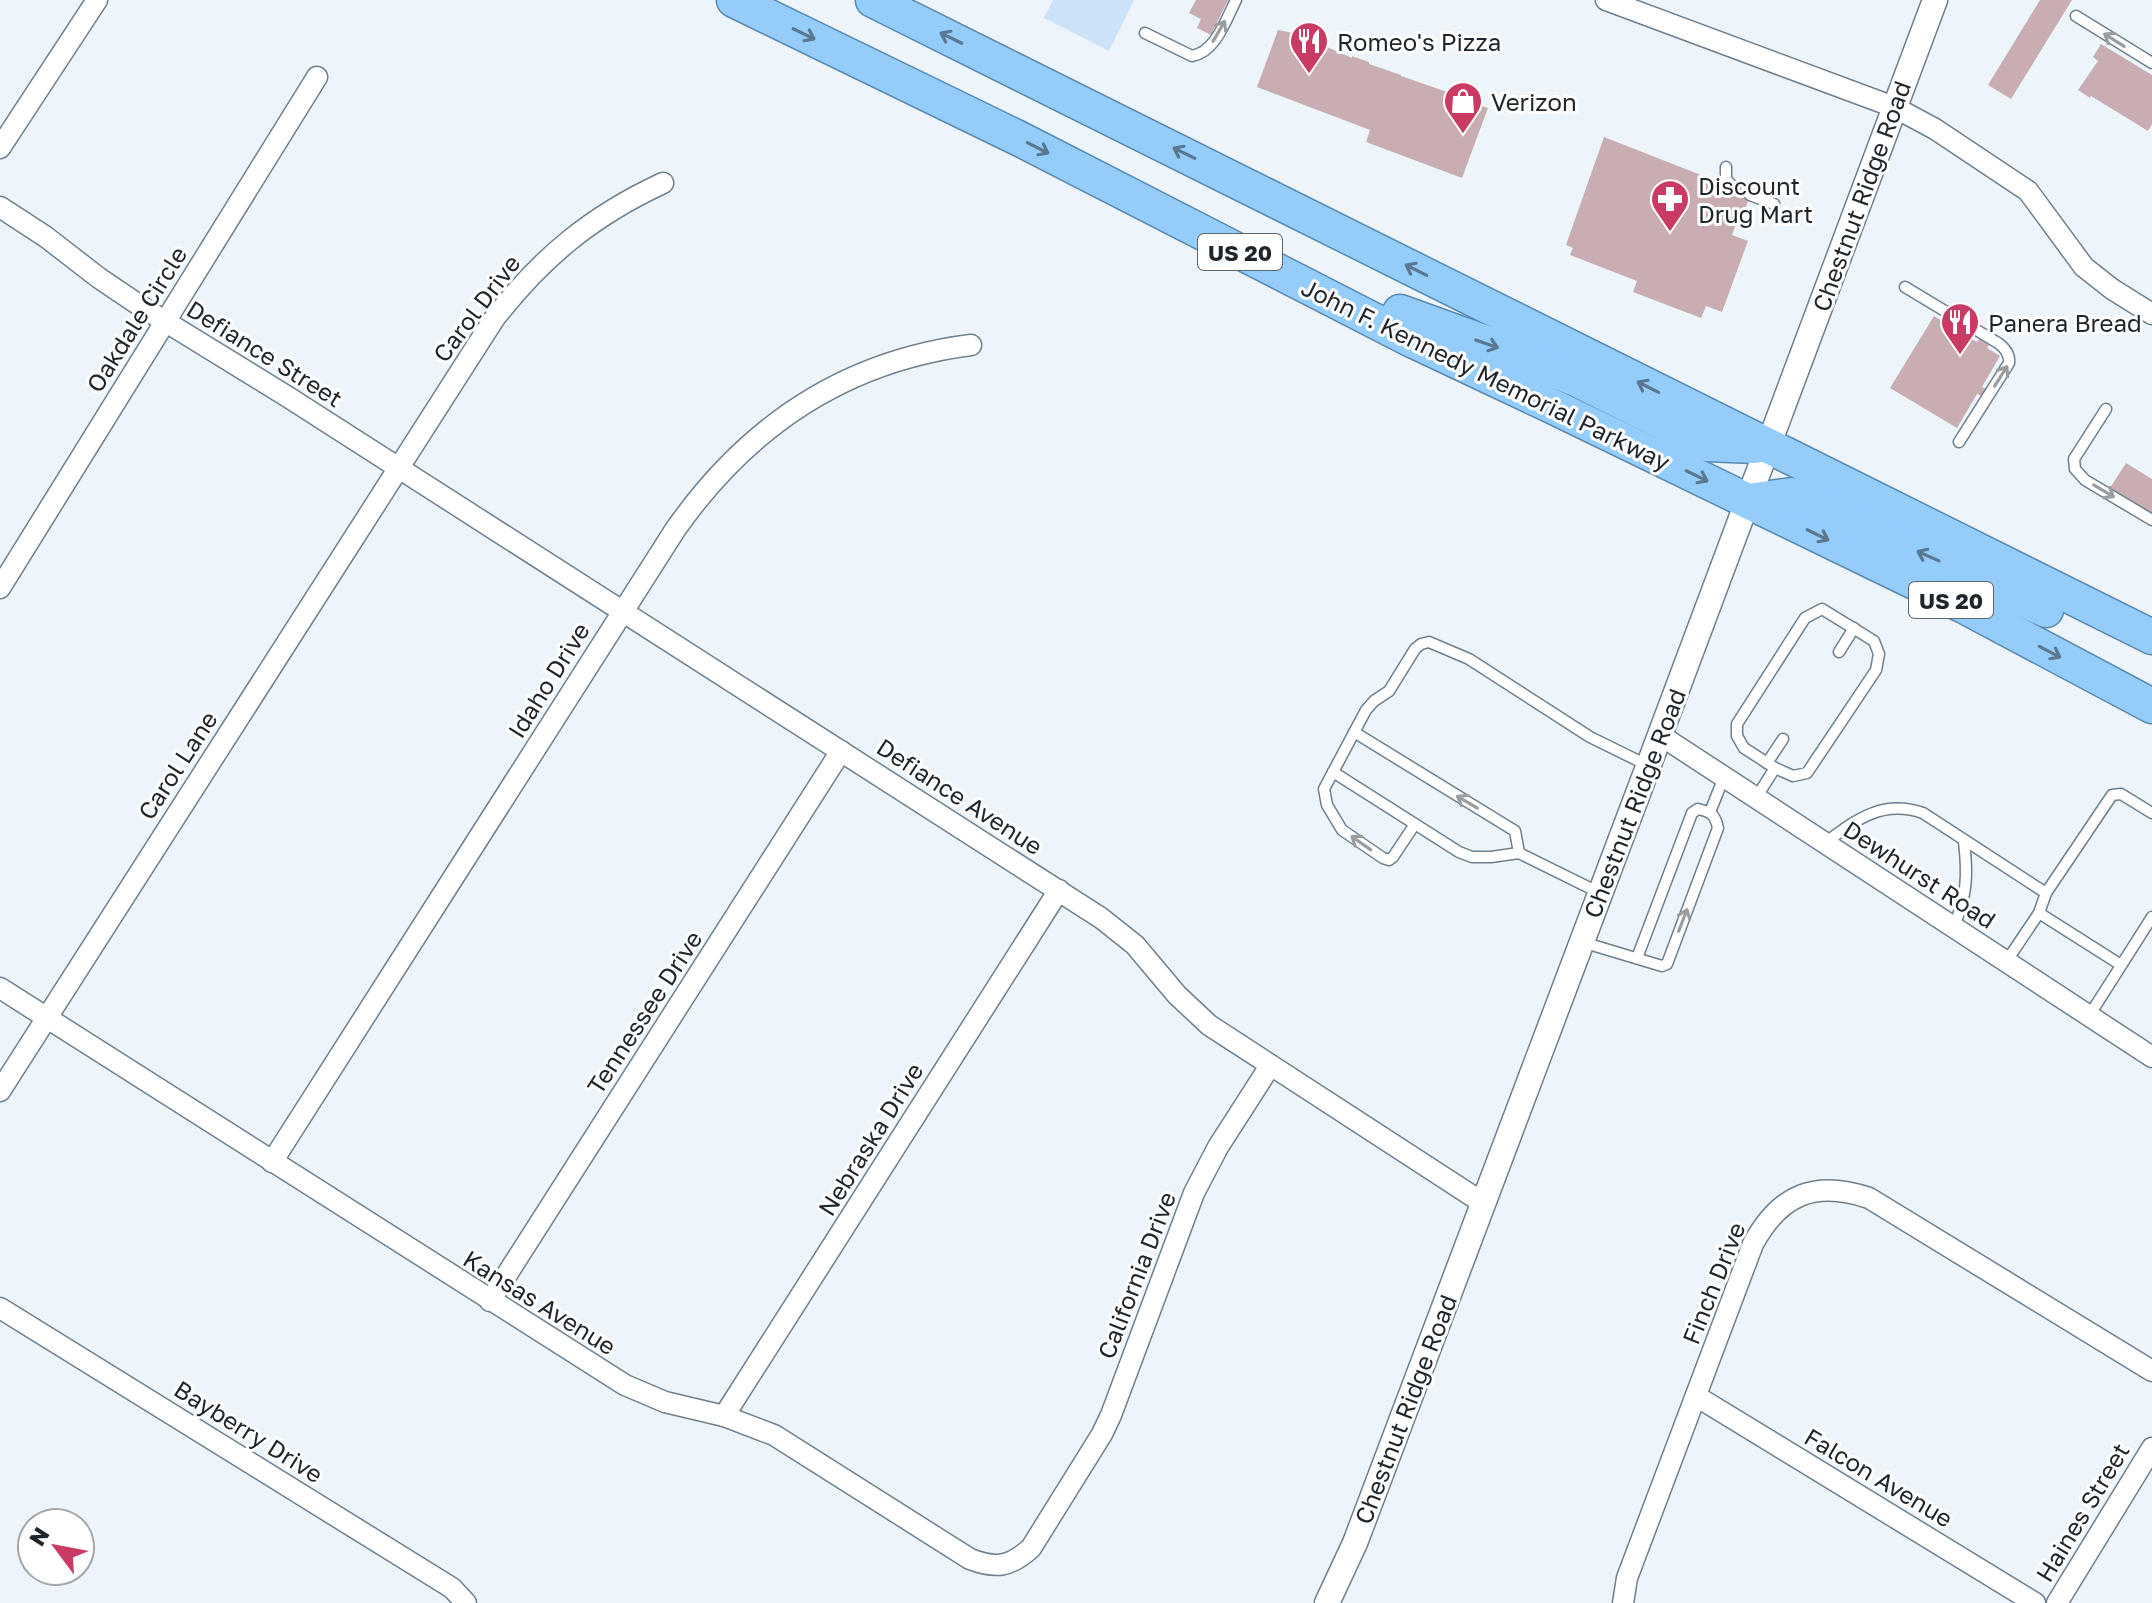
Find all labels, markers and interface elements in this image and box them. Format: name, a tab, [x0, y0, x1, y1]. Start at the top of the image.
one-way arrow	[1211, 20, 1227, 43]
restaurant icon: Romeo's Pizza	[1288, 20, 1330, 75]
one-way arrow	[792, 27, 816, 42]
place label: Romeo's Pizza	[1337, 27, 1501, 56]
one-way arrow	[939, 30, 963, 45]
one-way arrow	[2103, 31, 2126, 47]
street label: Chestnut Ridge Road	[1806, 77, 1916, 315]
shop icon: Verizon	[1442, 80, 1484, 135]
place label: Verizon	[1491, 87, 1577, 116]
one-way arrow	[1025, 141, 1049, 157]
one-way arrow	[1172, 145, 1196, 161]
place label: Discount Drug Mart	[1698, 171, 1813, 228]
pharmacy icon: Discount Drug Mart	[1649, 178, 1691, 233]
road number: US 20	[1198, 234, 1282, 270]
street label: Oakdale Circle	[80, 241, 192, 397]
street label: Carol Drive	[426, 249, 526, 367]
one-way arrow	[1405, 261, 1429, 277]
street label: John F. Kennedy Memorial Parkway	[1297, 272, 1675, 476]
street label: Defiance Street	[182, 294, 348, 412]
restaurant icon: Panera Bread	[1939, 301, 1981, 356]
place label: Panera Bread	[1988, 308, 2142, 337]
one-way arrow	[1474, 337, 1499, 352]
one-way arrow	[1993, 365, 2009, 388]
one-way arrow	[1637, 378, 1661, 394]
one-way arrow	[1684, 469, 1708, 484]
one-way arrow	[2092, 483, 2115, 499]
one-way arrow	[1805, 528, 1829, 543]
one-way arrow	[1916, 548, 1940, 563]
road number: US 20	[1909, 582, 1993, 618]
street label: Idaho Drive	[501, 617, 595, 743]
one-way arrow	[2038, 644, 2061, 660]
street label: Chestnut Ridge Road	[1577, 684, 1691, 922]
street label: Carol Lane	[131, 705, 223, 825]
street label: Defiance Avenue	[872, 732, 1048, 860]
one-way arrow	[1456, 793, 1479, 809]
street label: Dewhurst Road	[1838, 814, 2002, 934]
one-way arrow	[1350, 835, 1372, 851]
one-way arrow	[1677, 908, 1691, 933]
street label: Tennessee Drive	[580, 925, 708, 1099]
street label: Nebraska Drive	[811, 1057, 929, 1221]
street label: California Drive	[1091, 1187, 1181, 1363]
street label: Finch Drive	[1675, 1218, 1751, 1348]
street label: Kansas Avenue	[458, 1244, 622, 1360]
street label: Chestnut Ridge Road	[1348, 1290, 1462, 1528]
street label: Bayberry Drive	[169, 1374, 329, 1488]
street label: Falcon Avenue	[1800, 1421, 1958, 1533]
street label: Haines Street	[2029, 1437, 2135, 1587]
north arrow	[16, 1507, 96, 1587]
text: N	[23, 1522, 54, 1550]

